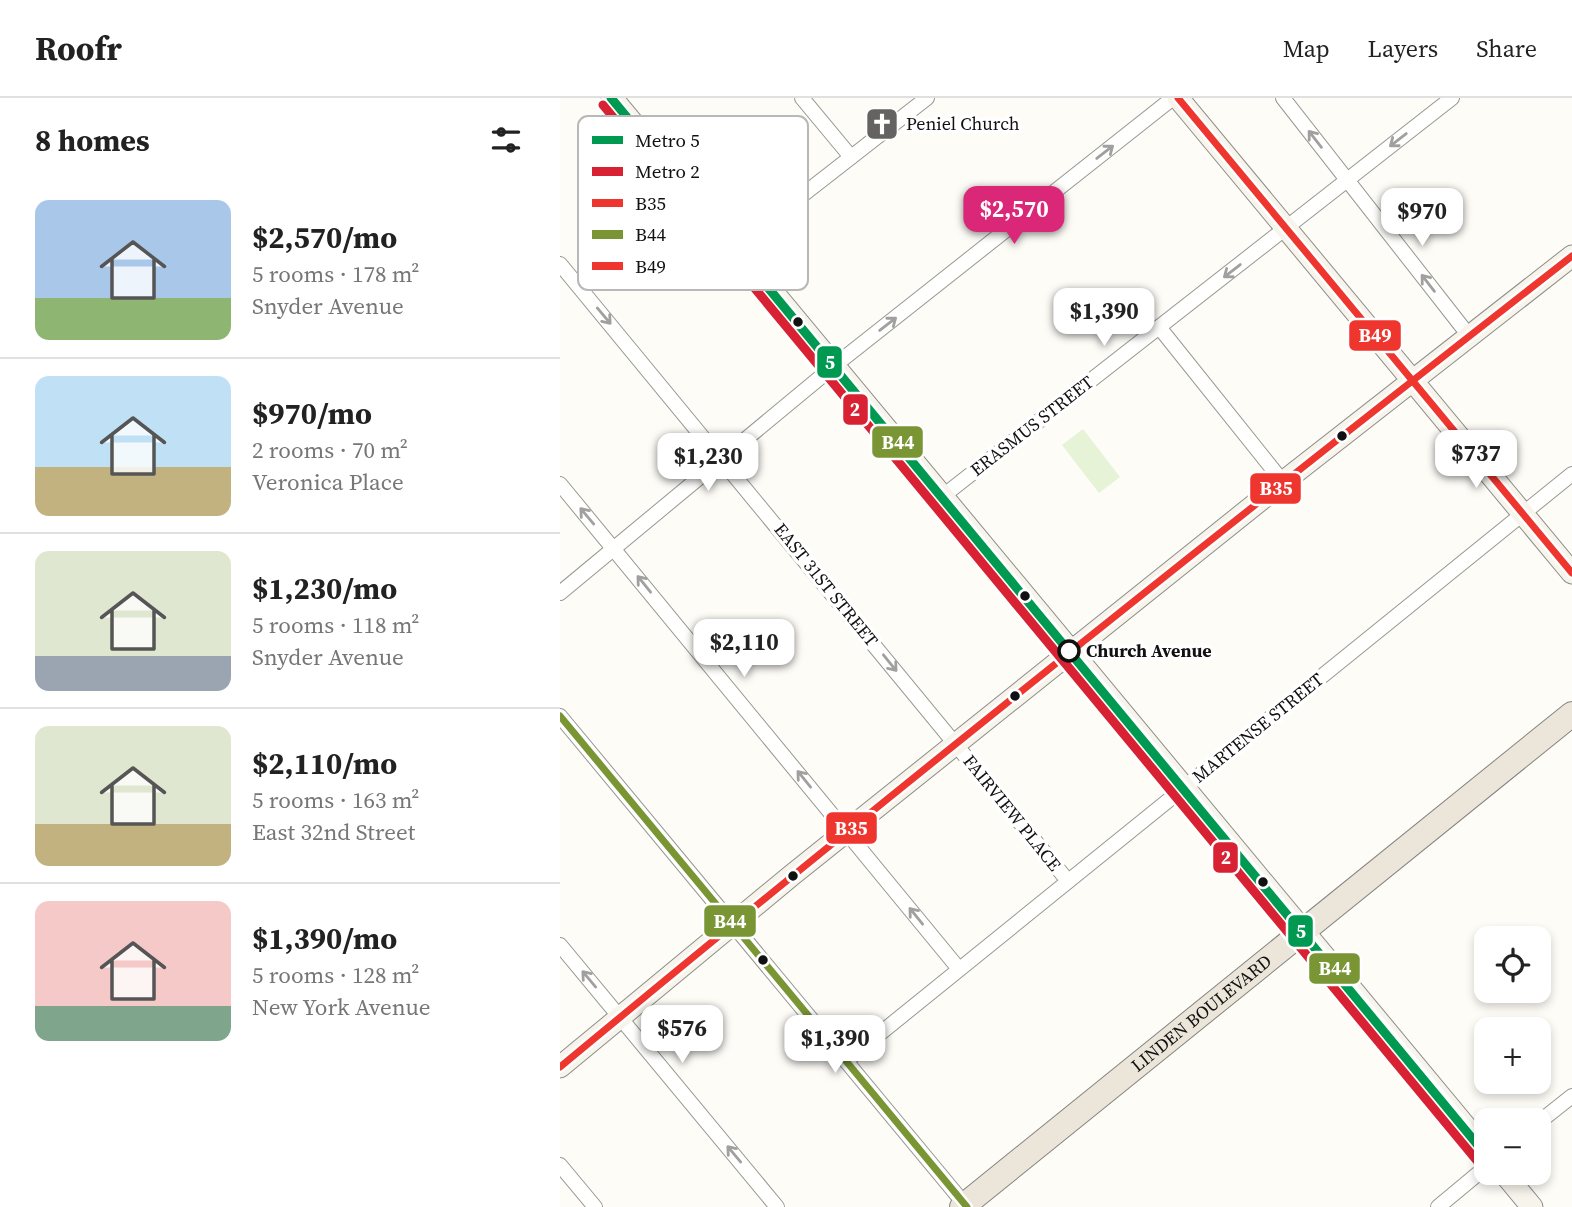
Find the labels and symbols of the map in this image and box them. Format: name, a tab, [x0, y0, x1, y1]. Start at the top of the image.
church icon: Peniel Church	[863, 105, 901, 143]
place label: Peniel Church	[906, 111, 1020, 136]
legend	[578, 116, 808, 290]
text: Metro 5	[635, 127, 700, 153]
one-way arrow	[1308, 130, 1323, 149]
one-way arrow	[1389, 133, 1408, 148]
one-way arrow	[1095, 145, 1113, 160]
text: Metro 2	[635, 158, 700, 184]
pin: $2,570	[957, 186, 1071, 246]
pin: $970	[1381, 188, 1463, 248]
text: B35	[635, 190, 666, 216]
text: B44	[635, 221, 666, 247]
text: B49	[635, 253, 666, 279]
one-way arrow	[1224, 263, 1242, 278]
one-way arrow	[1420, 275, 1435, 293]
pin: $1,390	[1047, 288, 1161, 348]
one-way arrow	[596, 307, 611, 325]
unlabelled marker	[791, 315, 805, 329]
one-way arrow	[878, 316, 896, 331]
line badge: B49	[1348, 319, 1402, 352]
text: B49	[1359, 322, 1391, 348]
line badge: 5	[816, 345, 843, 379]
text: 5	[825, 349, 835, 375]
street label: ERASMUS STREET	[965, 369, 1099, 482]
line badge: 2	[842, 393, 869, 426]
text: 2	[850, 396, 860, 422]
line badge: B44	[871, 425, 924, 459]
text: B44	[882, 429, 914, 455]
unlabelled marker	[1335, 429, 1349, 443]
pin: $737	[1435, 430, 1517, 490]
pin: $1,230	[651, 434, 765, 493]
line badge: B35	[1249, 472, 1302, 505]
text: B35	[1260, 475, 1292, 501]
one-way arrow	[579, 507, 595, 525]
street label: EAST 31ST STREET	[769, 518, 884, 652]
one-way arrow	[636, 576, 651, 594]
unlabelled marker	[1018, 589, 1032, 603]
pin: $2,110	[687, 620, 801, 679]
place label: Church Avenue	[1086, 638, 1212, 663]
marker: Church Avenue	[1058, 640, 1080, 662]
one-way arrow	[882, 653, 898, 671]
street label: MARTENSE STREET	[1187, 667, 1329, 788]
unlabelled marker	[1008, 689, 1022, 703]
street label: FAIRVIEW PLACE	[958, 749, 1067, 876]
one-way arrow	[796, 770, 812, 788]
line badge: B35	[825, 811, 878, 845]
text: B35	[835, 815, 867, 841]
line badge: 2	[1212, 841, 1239, 874]
text: 2	[1221, 844, 1231, 870]
unlabelled marker	[786, 869, 800, 883]
unlabelled marker	[1256, 875, 1270, 889]
line badge: B44	[703, 904, 757, 938]
text: B44	[714, 908, 746, 934]
one-way arrow	[908, 908, 923, 926]
line badge: 5	[1287, 914, 1314, 948]
text: 5	[1296, 918, 1306, 944]
street label: LINDEN BOULEVARD	[1126, 949, 1277, 1077]
line badge: B44	[1308, 952, 1361, 985]
unlabelled marker	[756, 953, 770, 967]
text: B44	[1319, 955, 1351, 981]
one-way arrow	[581, 971, 596, 989]
pin: $576	[641, 1006, 723, 1065]
pin: $1,390	[778, 1016, 892, 1075]
one-way arrow	[726, 1146, 742, 1164]

